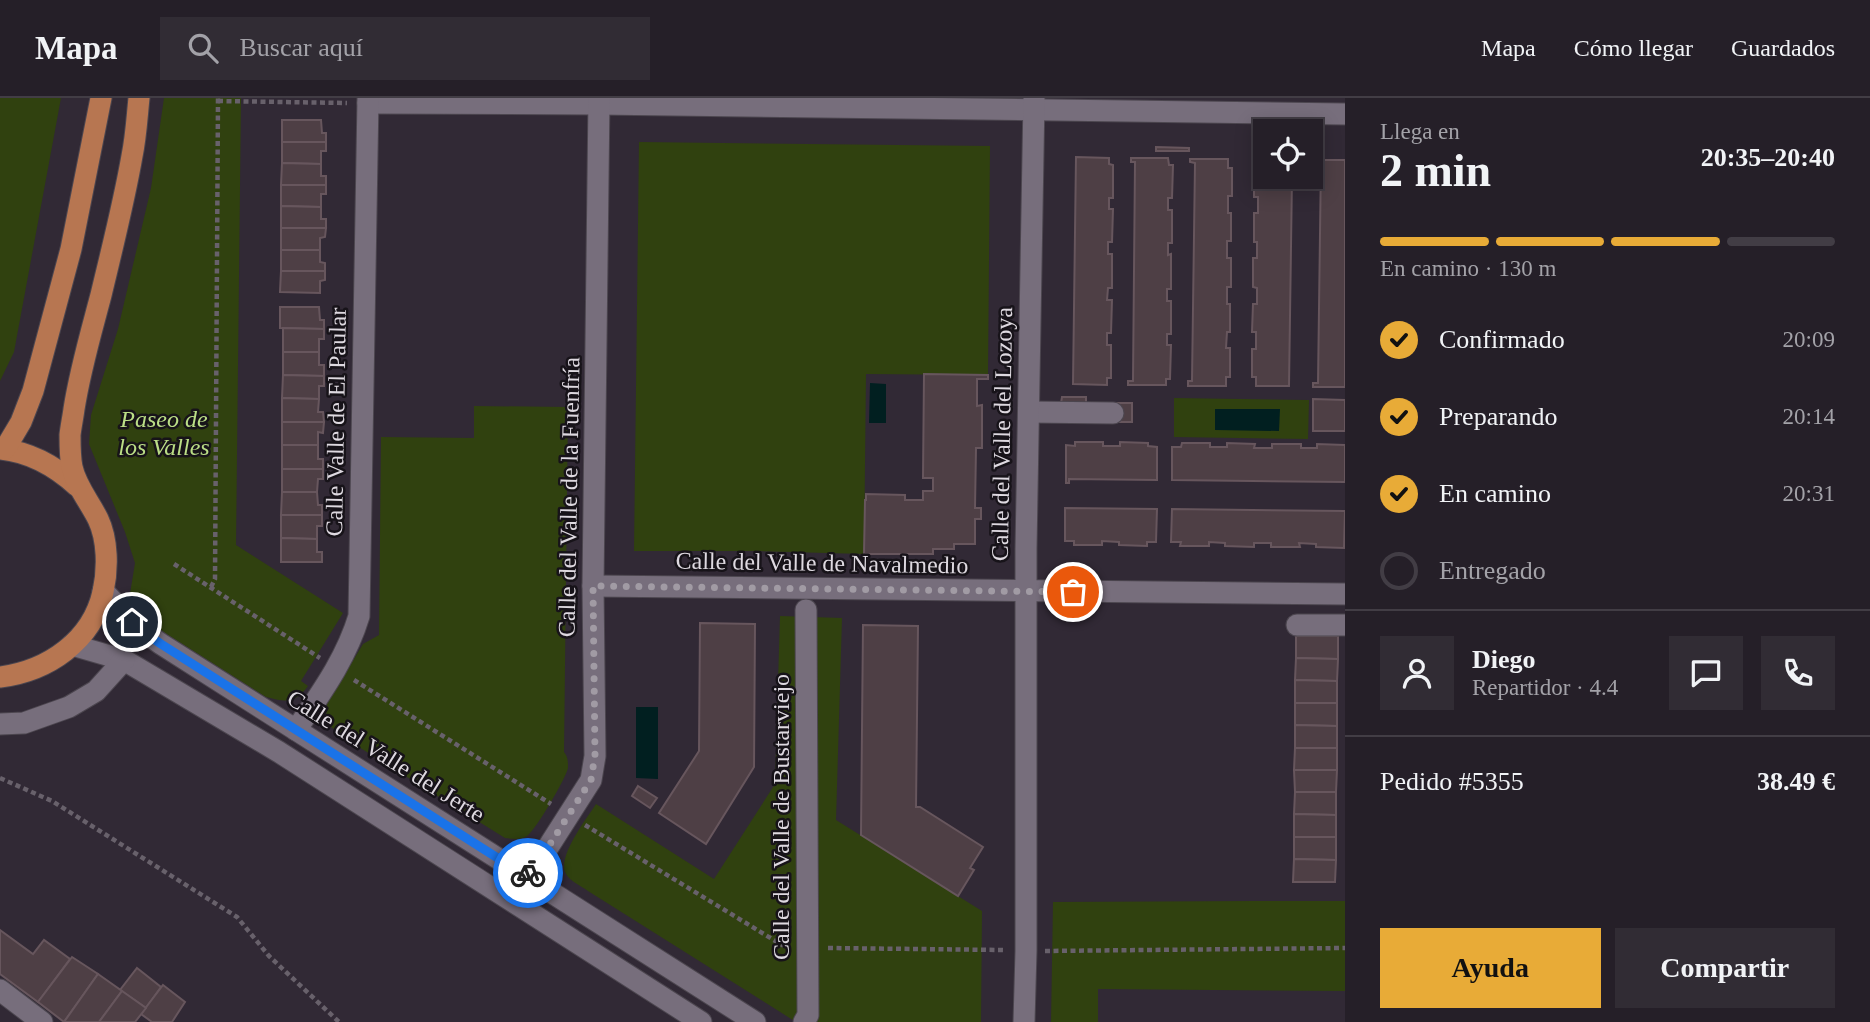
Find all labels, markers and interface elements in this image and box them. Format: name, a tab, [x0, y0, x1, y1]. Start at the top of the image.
search box	[160, 17, 650, 80]
icon: search	[184, 29, 222, 67]
text: Mapa	[35, 30, 118, 66]
text: Buscar aquí	[240, 33, 363, 62]
text: Mapa	[1481, 35, 1536, 61]
text: Cómo llegar	[1574, 35, 1693, 61]
text: Guardados	[1731, 35, 1835, 61]
map controls	[1253, 119, 1323, 189]
button: locate	[1253, 119, 1323, 189]
text: Llega en	[1380, 119, 1460, 144]
text: 20:35–20:40	[1701, 143, 1835, 172]
text: 2 min	[1380, 145, 1491, 196]
text: En camino · 130 m	[1380, 256, 1556, 281]
street label: Calle del Valle del Lozoya	[987, 306, 1017, 561]
street label: Calle Valle de El Paular	[321, 307, 351, 537]
icon: check	[1380, 321, 1418, 359]
text: Confirmado	[1439, 325, 1565, 354]
text: 20:09	[1783, 327, 1835, 352]
street label: Calle del Valle de la Fuenfría	[554, 356, 584, 637]
icon: check	[1380, 398, 1418, 436]
text: Preparando	[1439, 402, 1557, 431]
text: 20:14	[1783, 404, 1835, 429]
park label: Paseo de los Valles	[118, 406, 210, 460]
icon: check	[1380, 475, 1418, 513]
text: En camino	[1439, 479, 1551, 508]
text: 20:31	[1783, 481, 1835, 506]
street label: Calle del Valle de Navalmedio	[675, 547, 969, 579]
text: Entregado	[1439, 556, 1546, 585]
pin	[1043, 562, 1103, 622]
icon: bag	[1054, 573, 1092, 611]
pin	[102, 592, 162, 652]
icon: home	[113, 603, 151, 641]
button: person	[1380, 636, 1454, 710]
button: chat	[1669, 636, 1743, 710]
button: phone	[1761, 636, 1835, 710]
text: Diego	[1472, 645, 1536, 674]
street label: Calle del Valle de Bustarviejo	[768, 674, 794, 960]
text: Repartidor · 4.4	[1472, 675, 1618, 700]
street label: Calle del Valle del Jerte	[283, 685, 489, 827]
text: Pedido #5355	[1380, 767, 1524, 796]
text: 38.49 €	[1757, 767, 1835, 796]
courier	[493, 838, 563, 908]
icon: bike	[509, 854, 547, 892]
button: Ayuda	[1380, 928, 1601, 1008]
button: Compartir	[1615, 928, 1835, 1008]

